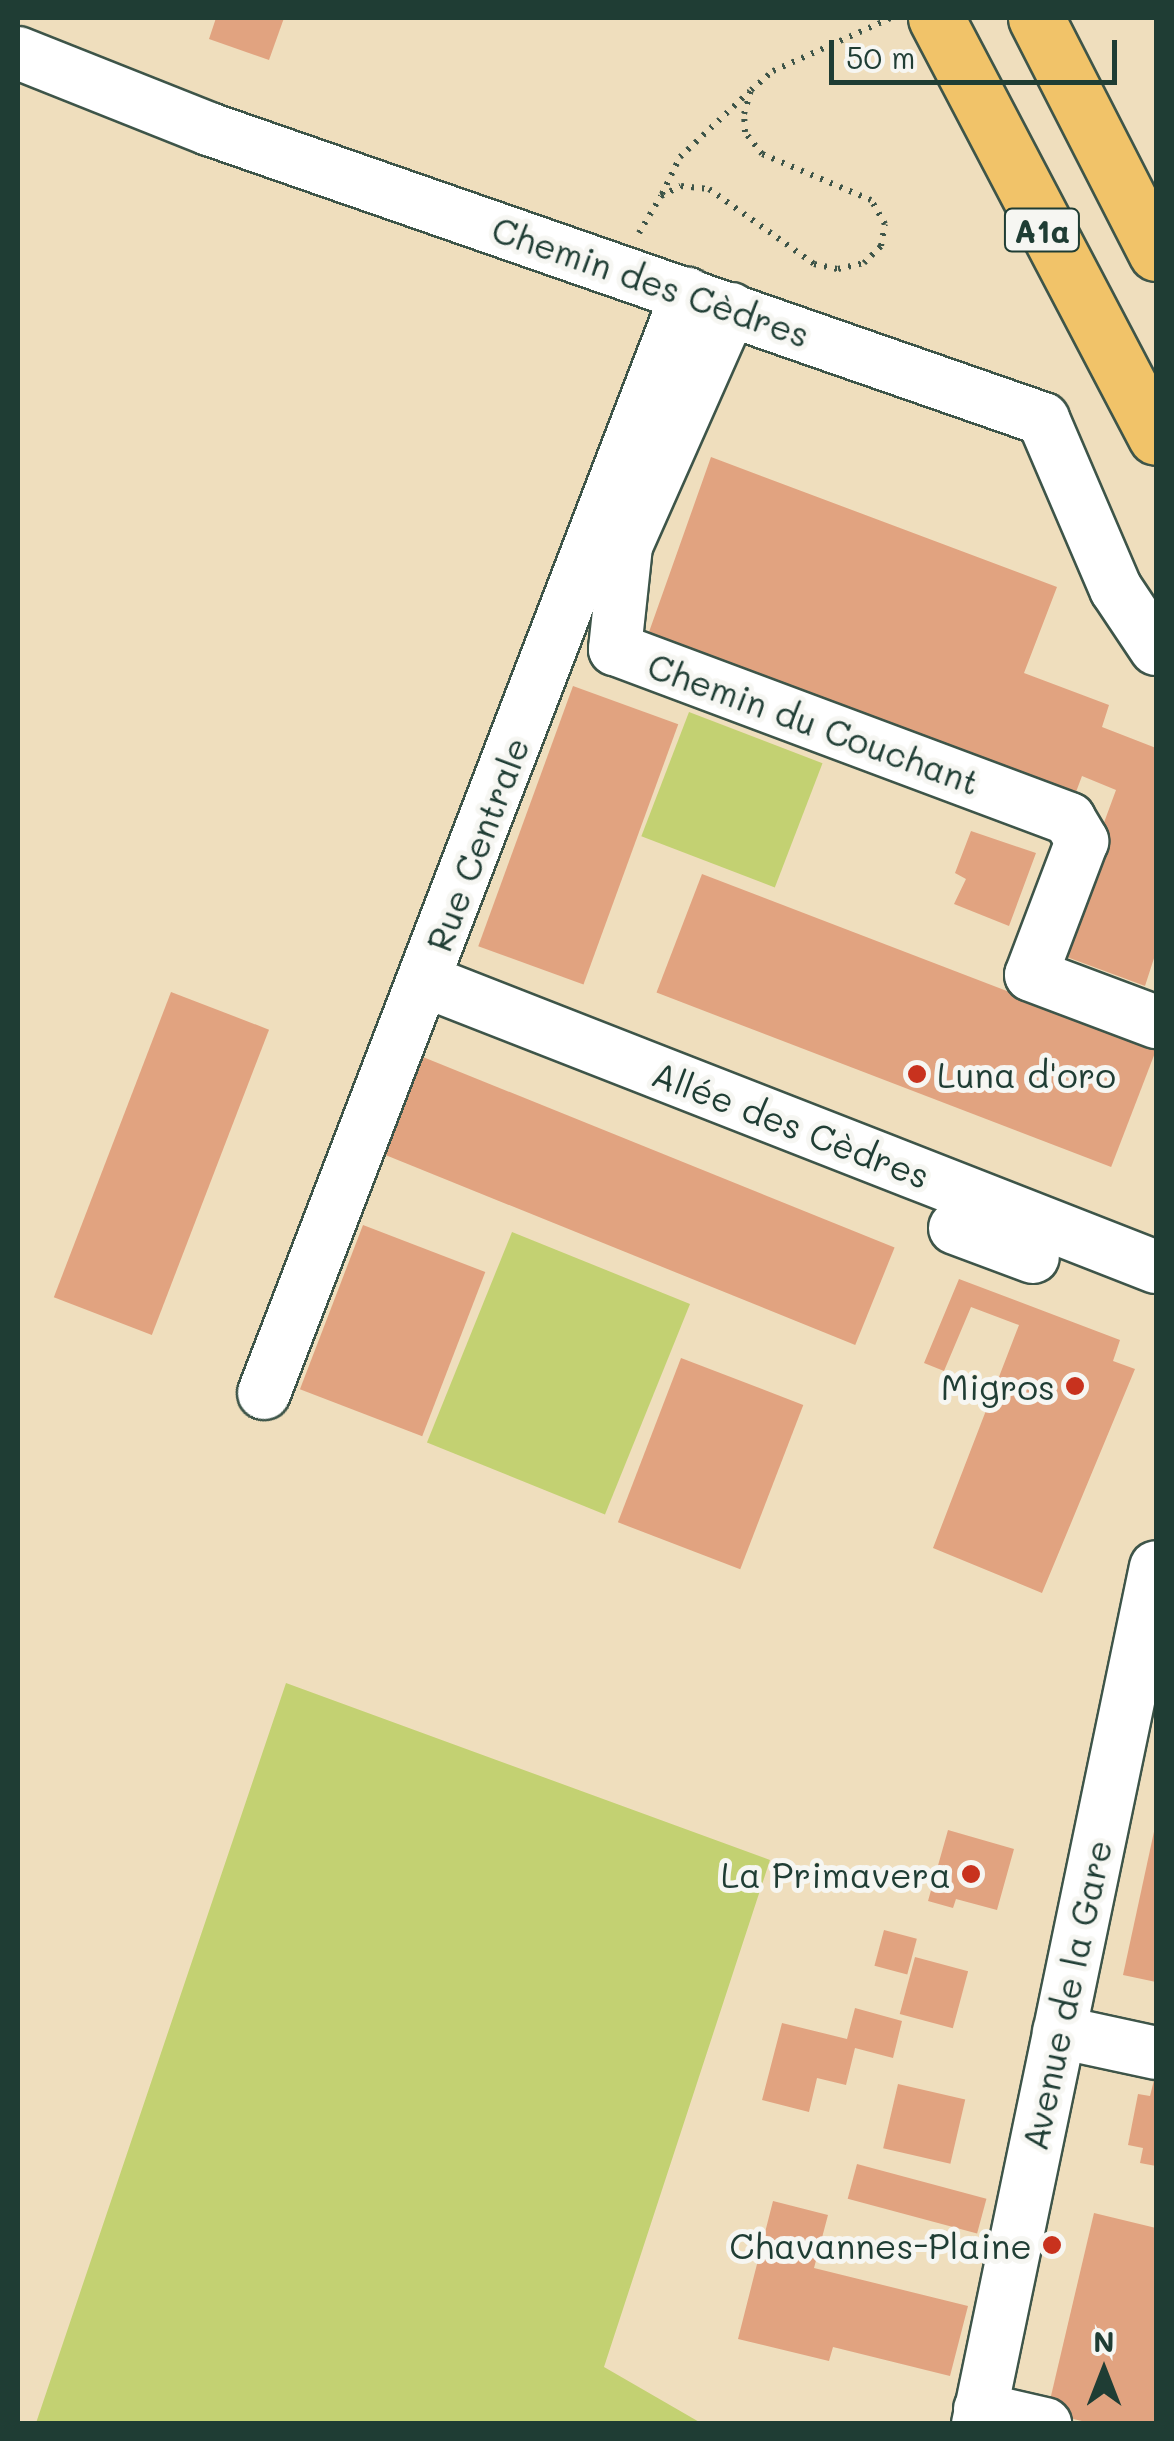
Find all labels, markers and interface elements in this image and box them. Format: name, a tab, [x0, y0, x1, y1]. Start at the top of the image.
scale bar	[834, 20, 1122, 82]
text: 50 m	[846, 37, 916, 77]
road number: A1a	[1002, 203, 1082, 257]
street label: Chemin des Cèdres	[487, 207, 815, 355]
street label: Chemin du Couchant	[642, 643, 986, 803]
street label: Rue Centrale	[417, 731, 537, 957]
street label: Allée des Cèdres	[646, 1052, 936, 1196]
place label: Luna d'oro	[937, 1053, 1116, 1095]
marker: Luna d'oro	[906, 1063, 928, 1085]
place label: Migros	[941, 1365, 1055, 1407]
marker: Migros	[1064, 1375, 1086, 1397]
street label: Avenue de la Gare	[1013, 1836, 1119, 2154]
place label: La Primavera	[721, 1853, 951, 1895]
marker: La Primavera	[960, 1863, 982, 1885]
place label: Chavannes-Plaine	[729, 2224, 1032, 2266]
marker: Chavannes-Plaine	[1041, 2234, 1063, 2256]
north arrow	[1054, 2321, 1154, 2421]
text: N	[1093, 2323, 1115, 2359]

